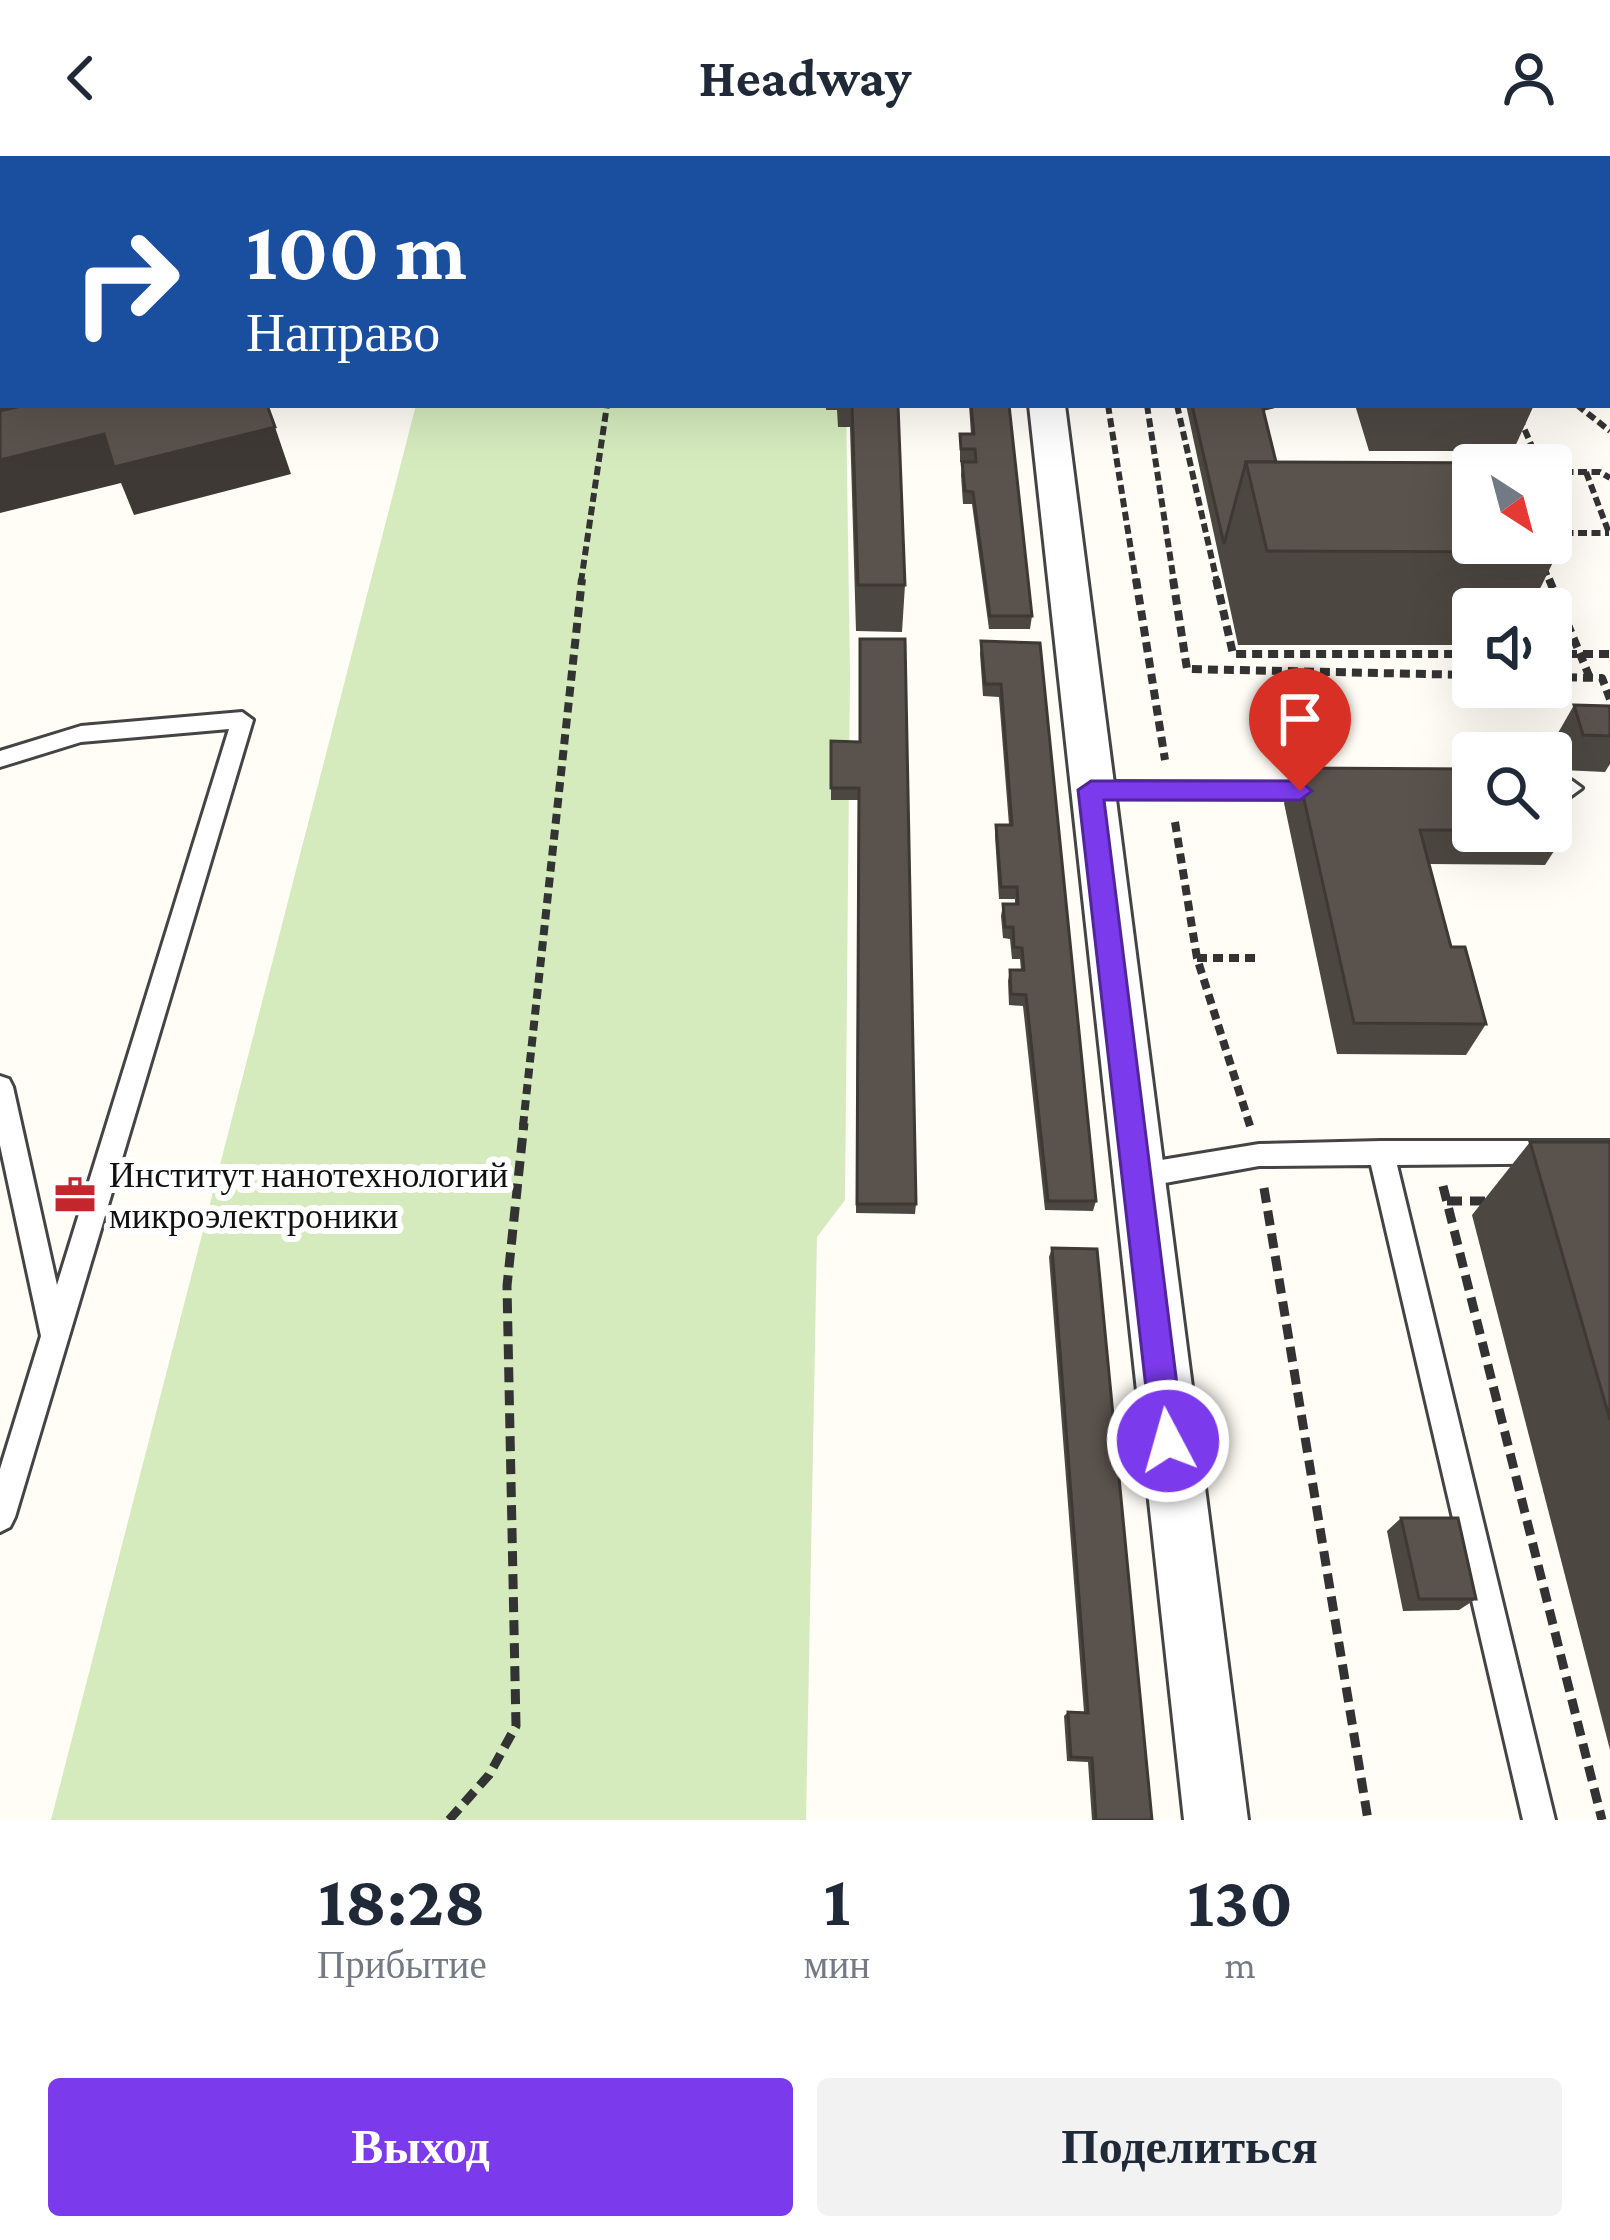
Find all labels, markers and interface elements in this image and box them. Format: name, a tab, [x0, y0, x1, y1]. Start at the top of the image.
icon: back	[48, 45, 114, 111]
icon: person	[1496, 45, 1562, 111]
text: Headway	[699, 48, 911, 108]
icon: right	[48, 204, 204, 360]
text: 100 m	[246, 204, 467, 297]
text: Направо	[246, 303, 440, 363]
north arrow	[1452, 444, 1572, 564]
map controls	[1452, 444, 1572, 852]
button: sound	[1452, 588, 1572, 708]
pin	[1249, 668, 1351, 791]
icon: arrive	[1267, 686, 1333, 752]
button: search	[1452, 732, 1572, 852]
place label: Институт нанотехнологий микроэлектроники	[109, 1155, 508, 1236]
office icon: Институт нанотехнологий микроэлектроники	[52, 1172, 98, 1218]
position arrow	[1105, 1378, 1231, 1504]
text: 18:28	[318, 1860, 486, 1940]
text: 1	[824, 1860, 850, 1940]
text: 130	[1187, 1861, 1293, 1941]
text: Прибытие	[317, 1943, 487, 1986]
text: мин	[804, 1943, 870, 1986]
text: m	[1224, 1943, 1256, 1986]
button: Выход	[48, 2078, 793, 2216]
button: Поделиться	[817, 2078, 1562, 2216]

